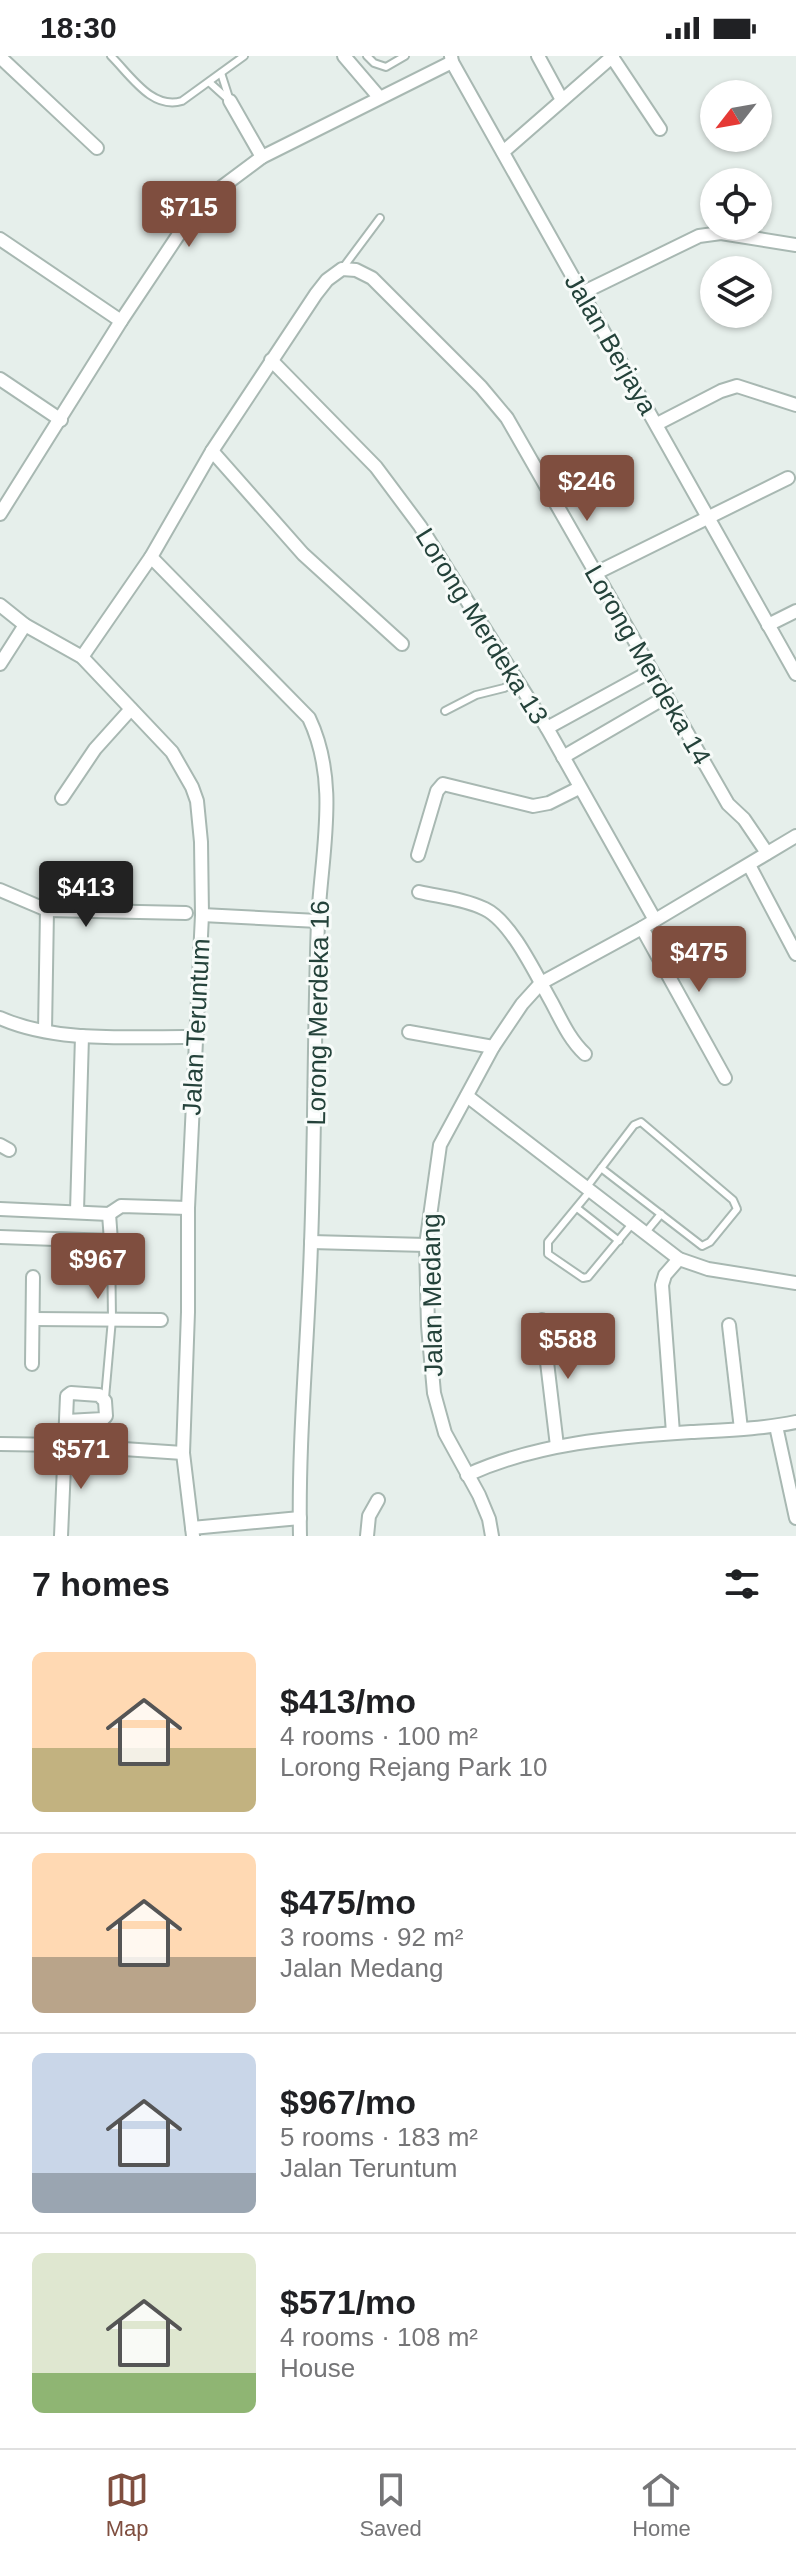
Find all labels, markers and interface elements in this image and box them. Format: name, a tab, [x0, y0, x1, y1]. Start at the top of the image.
text: 18:30	[40, 11, 117, 44]
north arrow	[700, 80, 772, 152]
map controls	[700, 80, 772, 328]
button: locate	[700, 168, 772, 240]
pin: $715	[142, 181, 236, 249]
text: $715	[160, 192, 218, 222]
button: layers	[700, 256, 772, 328]
street label: Jalan Berjaya	[559, 268, 664, 420]
pin: $246	[540, 455, 634, 523]
text: $246	[558, 466, 616, 496]
street label: Lorong Merdeka 13	[410, 522, 554, 730]
street label: Lorong Merdeka 14	[579, 560, 717, 770]
pin: $413	[39, 861, 133, 929]
text: $413	[57, 872, 115, 902]
street label: Lorong Merdeka 16	[301, 900, 335, 1126]
pin: $475	[652, 926, 746, 994]
text: $475	[670, 937, 728, 967]
street label: Jalan Teruntum	[176, 938, 216, 1116]
street label: Jalan Medang	[416, 1213, 448, 1377]
pin: $967	[51, 1233, 145, 1301]
text: $967	[69, 1244, 127, 1274]
pin: $588	[521, 1313, 615, 1381]
text: $588	[539, 1324, 597, 1354]
pin: $571	[34, 1423, 128, 1491]
text: $571	[52, 1434, 110, 1464]
icon: filters	[720, 1562, 764, 1606]
text: 7 homes	[32, 1565, 170, 1603]
text: $413/mo	[280, 1682, 416, 1720]
icon: home	[96, 1684, 192, 1780]
text: 4 rooms · 100 m²	[280, 1721, 478, 1751]
text: Lorong Rejang Park 10	[280, 1752, 547, 1782]
text: $475/mo	[280, 1883, 416, 1921]
icon: home	[96, 1885, 192, 1981]
text: 3 rooms · 92 m²	[280, 1922, 464, 1952]
text: Jalan Medang	[280, 1953, 443, 1983]
text: $967/mo	[280, 2083, 416, 2121]
icon: home	[96, 2085, 192, 2181]
text: 5 rooms · 183 m²	[280, 2122, 478, 2152]
text: Jalan Teruntum	[280, 2153, 457, 2183]
text: $571/mo	[280, 2283, 416, 2321]
icon: home	[96, 2285, 192, 2381]
text: 4 rooms · 108 m²	[280, 2322, 478, 2352]
text: House	[280, 2353, 355, 2383]
tab: Map	[105, 2468, 149, 2542]
tab: Saved	[359, 2468, 422, 2542]
tab: Home	[632, 2468, 691, 2542]

